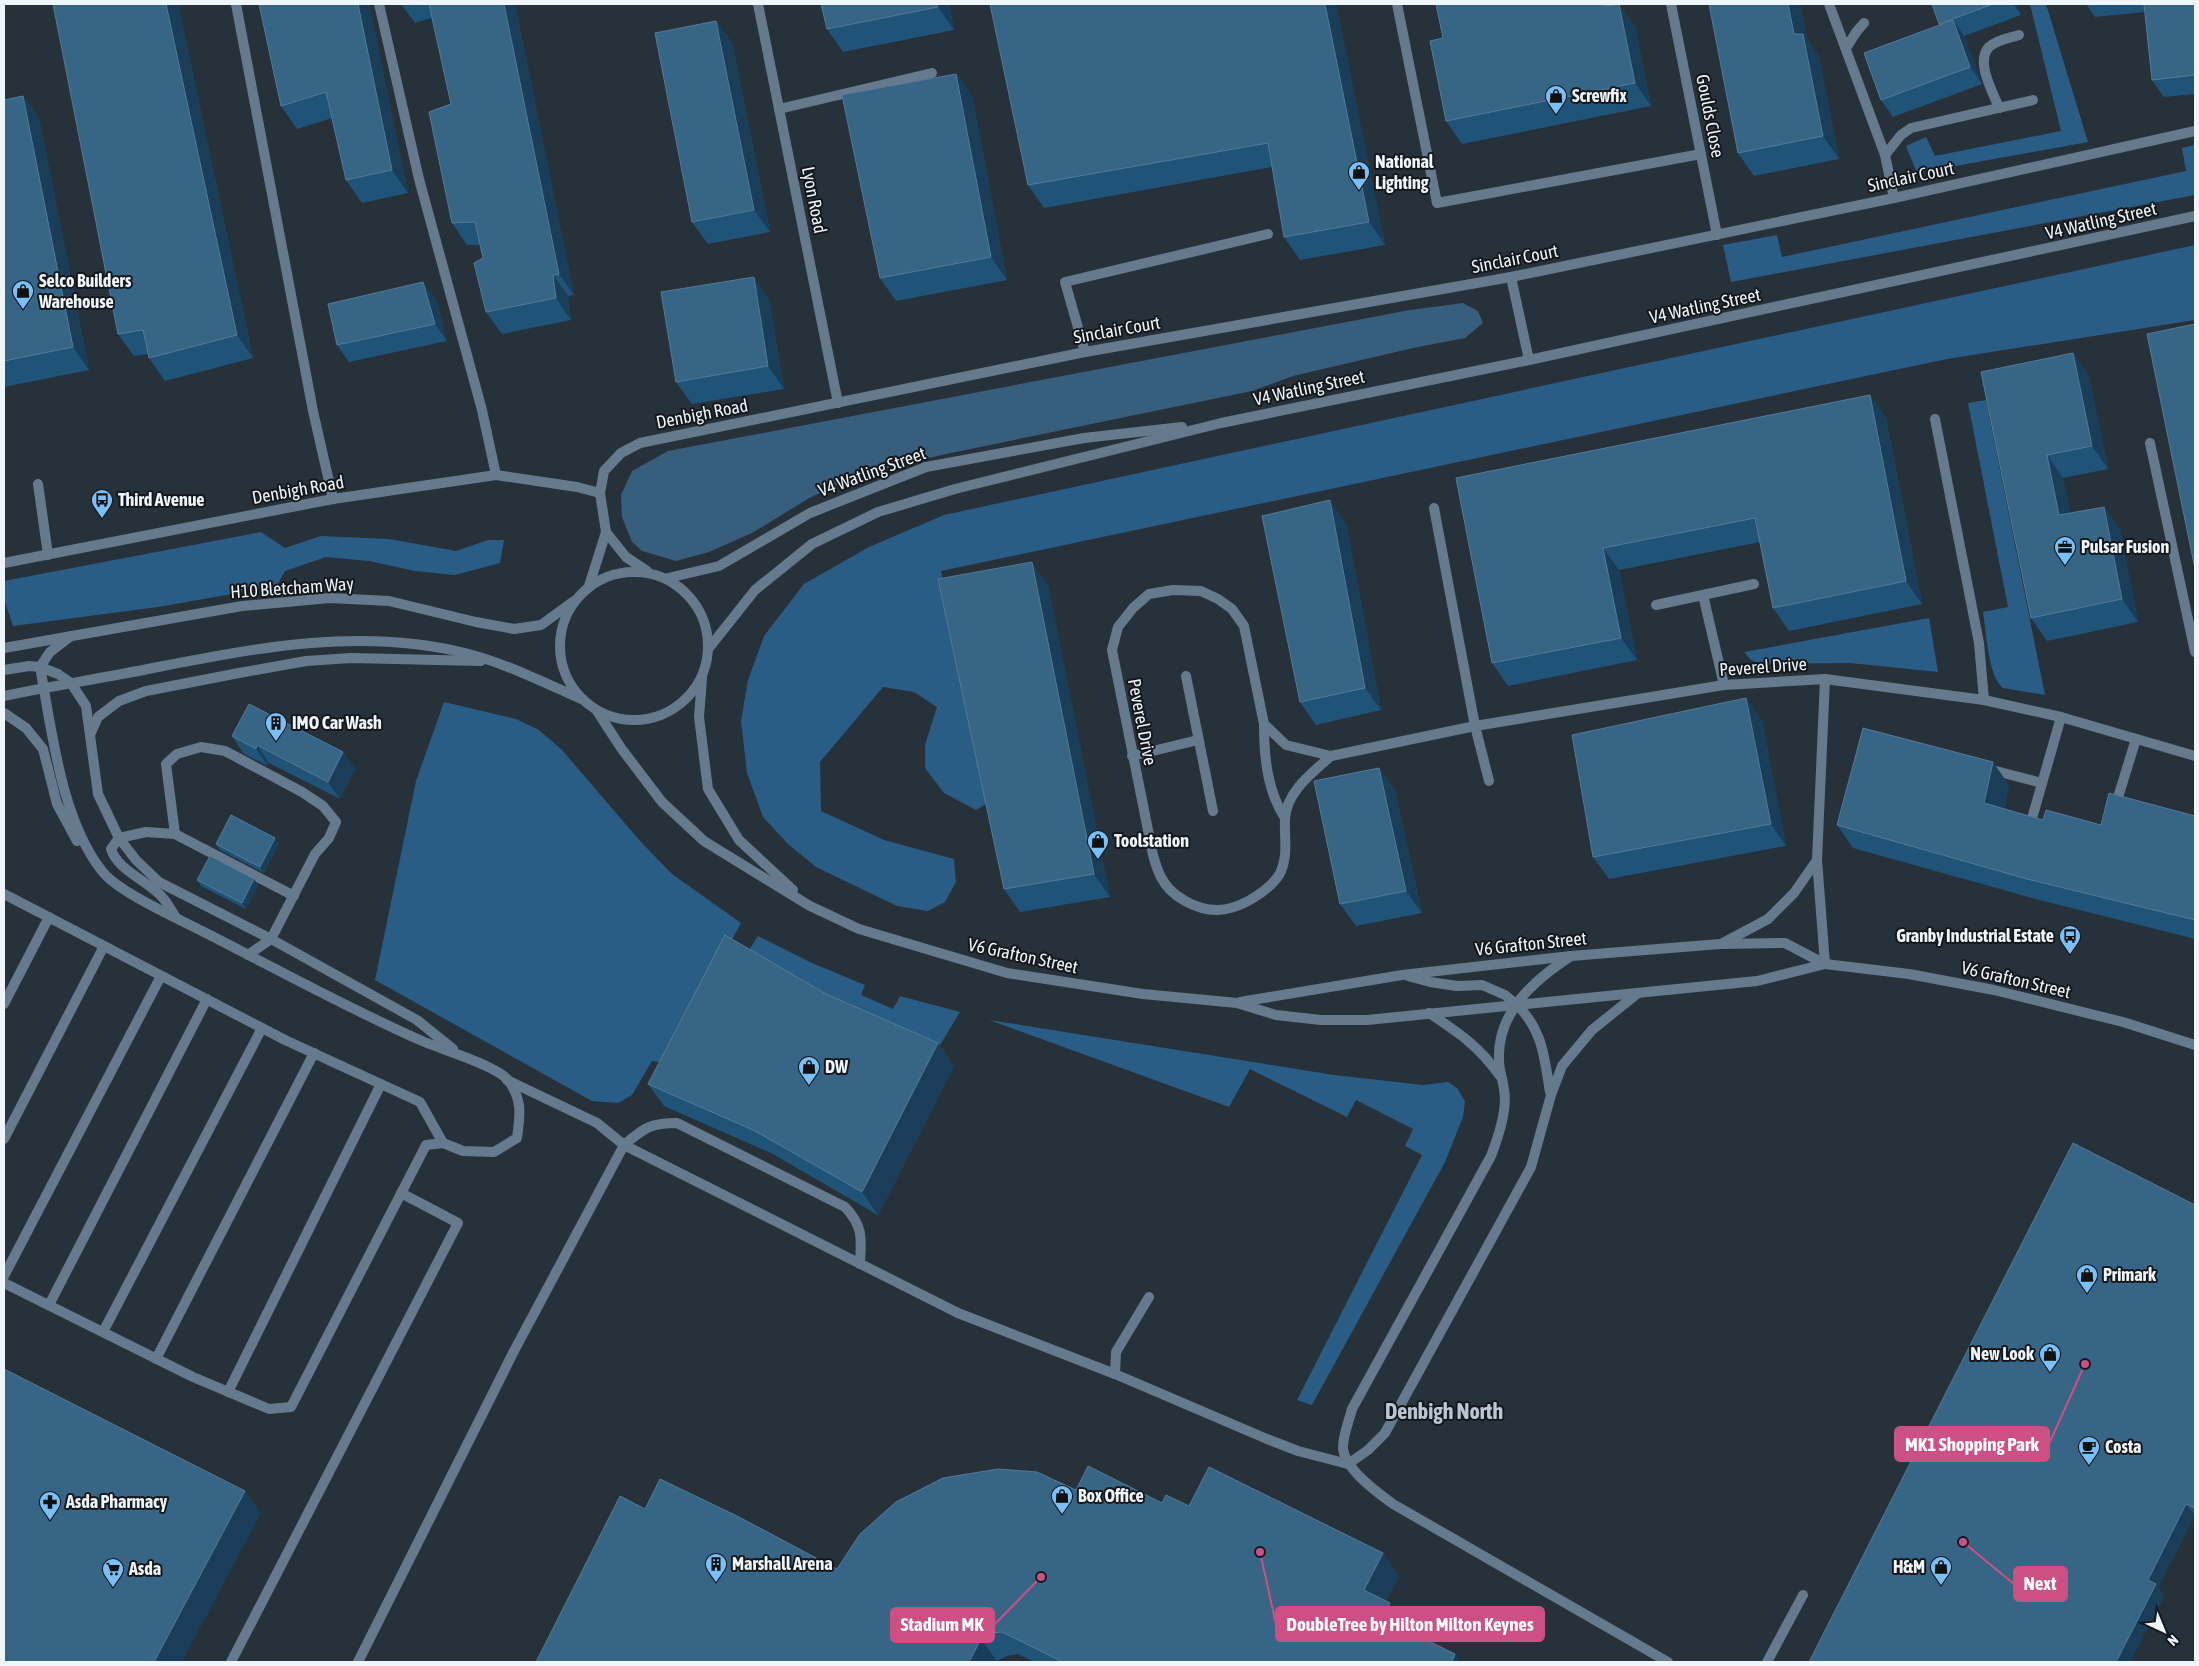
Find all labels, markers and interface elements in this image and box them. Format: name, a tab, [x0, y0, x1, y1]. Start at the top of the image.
street label: Goulds Close	[1692, 73, 1729, 159]
shop icon: Screwfix	[1544, 84, 1568, 115]
place label: Screwfix	[1572, 85, 1627, 106]
place label: National Lighting	[1375, 151, 1434, 193]
street label: Sinclair Court	[1866, 157, 1956, 196]
shop icon: National Lighting	[1347, 160, 1371, 191]
street label: Lyon Road	[798, 165, 831, 235]
street label: V4 Watling Street	[2043, 198, 2158, 243]
street label: Sinclair Court	[1470, 240, 1560, 277]
place label: Selco Builders Warehouse	[38, 270, 132, 312]
shop icon: Selco Builders Warehouse	[11, 279, 35, 310]
street label: V4 Watling Street	[1647, 283, 1762, 328]
street label: Sinclair Court	[1072, 312, 1162, 347]
street label: V4 Watling Street	[1251, 365, 1366, 410]
street label: Denbigh Road	[654, 394, 750, 433]
street label: V4 Watling Street	[815, 442, 929, 501]
street label: Denbigh Road	[250, 471, 346, 508]
bus stop icon: Third Avenue	[90, 488, 114, 519]
place label: Third Avenue	[118, 489, 205, 510]
office icon: Pulsar Fusion	[2053, 535, 2077, 566]
place label: Pulsar Fusion	[2081, 536, 2170, 557]
street label: H10 Bletcham Way	[230, 573, 354, 602]
street label: Peverel Drive	[1718, 653, 1807, 680]
street label: Peverel Drive	[1124, 677, 1161, 767]
building icon: IMO Car Wash	[264, 711, 288, 742]
place label: IMO Car Wash	[292, 712, 382, 733]
shop icon: Toolstation	[1086, 829, 1110, 860]
place label: Toolstation	[1114, 830, 1189, 851]
bus stop icon: Granby Industrial Estate	[2058, 924, 2082, 955]
place label: Granby Industrial Estate	[1896, 925, 2054, 946]
street label: V6 Grafton Street	[1474, 927, 1588, 960]
street label: V6 Grafton Street	[966, 934, 1080, 977]
street label: V6 Grafton Street	[1959, 957, 2073, 1002]
shop icon: DW	[797, 1055, 821, 1086]
place label: DW	[825, 1056, 849, 1077]
shop icon: Primark	[2075, 1263, 2099, 1294]
place label: Primark	[2103, 1264, 2157, 1285]
shop icon: New Look	[2038, 1342, 2062, 1373]
place label: New Look	[1970, 1343, 2035, 1364]
district label: Denbigh North	[1385, 1398, 1503, 1424]
callout: MK1 Shopping Park	[1895, 1427, 2049, 1461]
text: MK1 Shopping Park	[1905, 1433, 2040, 1455]
cafe icon: Costa	[2077, 1435, 2101, 1466]
place label: Costa	[2105, 1436, 2141, 1457]
shop icon: Box Office	[1050, 1484, 1074, 1515]
place label: Box Office	[1078, 1485, 1144, 1506]
pharmacy icon: Asda Pharmacy	[38, 1490, 62, 1521]
place label: Asda Pharmacy	[65, 1491, 168, 1512]
building icon: Marshall Arena	[704, 1552, 728, 1583]
place label: Marshall Arena	[732, 1553, 833, 1574]
shop icon: H&M	[1929, 1555, 1953, 1586]
place label: H&M	[1893, 1556, 1925, 1577]
supermarket icon: Asda	[101, 1557, 125, 1588]
place label: Asda	[128, 1558, 161, 1579]
callout: Next	[2014, 1567, 2067, 1601]
text: Next	[2024, 1572, 2057, 1594]
north arrow	[2139, 1606, 2189, 1656]
callout: DoubleTree by Hilton Milton Keynes	[1276, 1607, 1544, 1641]
callout: Stadium MK	[891, 1608, 994, 1642]
text: Stadium MK	[900, 1613, 984, 1635]
text: DoubleTree by Hilton Milton Keynes	[1286, 1613, 1534, 1635]
text: N	[2165, 1632, 2182, 1649]

